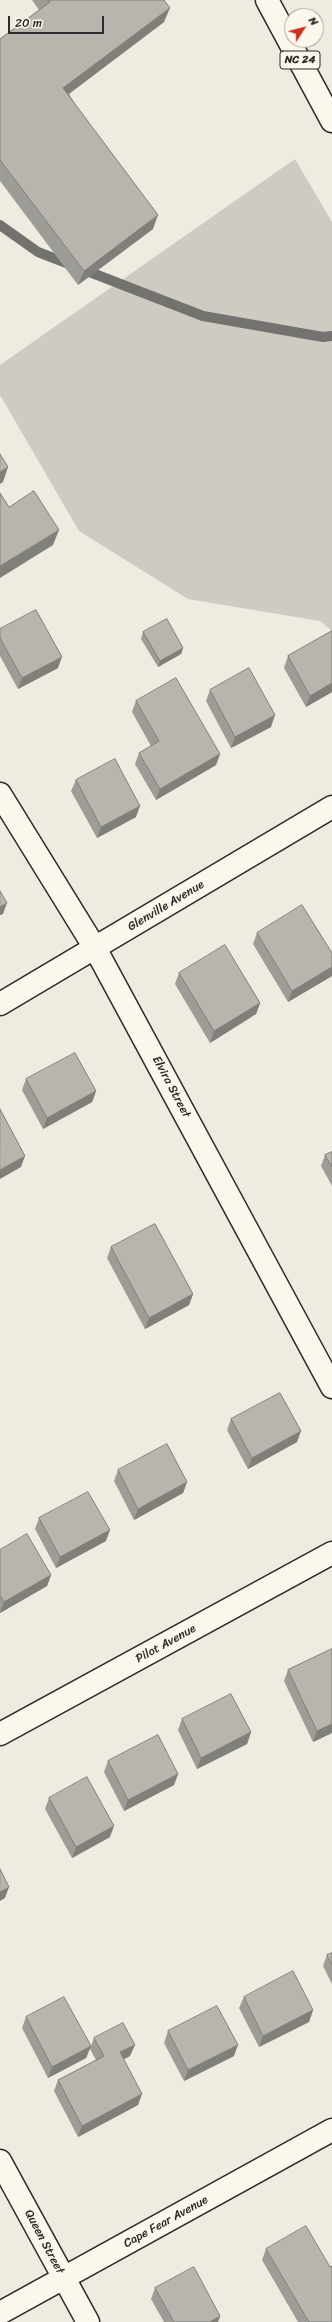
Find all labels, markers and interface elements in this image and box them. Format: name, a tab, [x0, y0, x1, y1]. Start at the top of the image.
scale bar	[10, 8, 106, 34]
north arrow	[284, 8, 324, 48]
text: 20 m	[15, 12, 42, 34]
text: N	[303, 13, 323, 30]
road number: NC 24	[280, 51, 320, 69]
street label: Glenville Avenue	[125, 878, 207, 934]
street label: Elvira Street	[149, 1054, 193, 1120]
street label: Pilot Avenue	[133, 1622, 199, 1666]
street label: Cape Fear Avenue	[121, 2193, 211, 2251]
street label: Queen Street	[21, 2207, 67, 2277]

